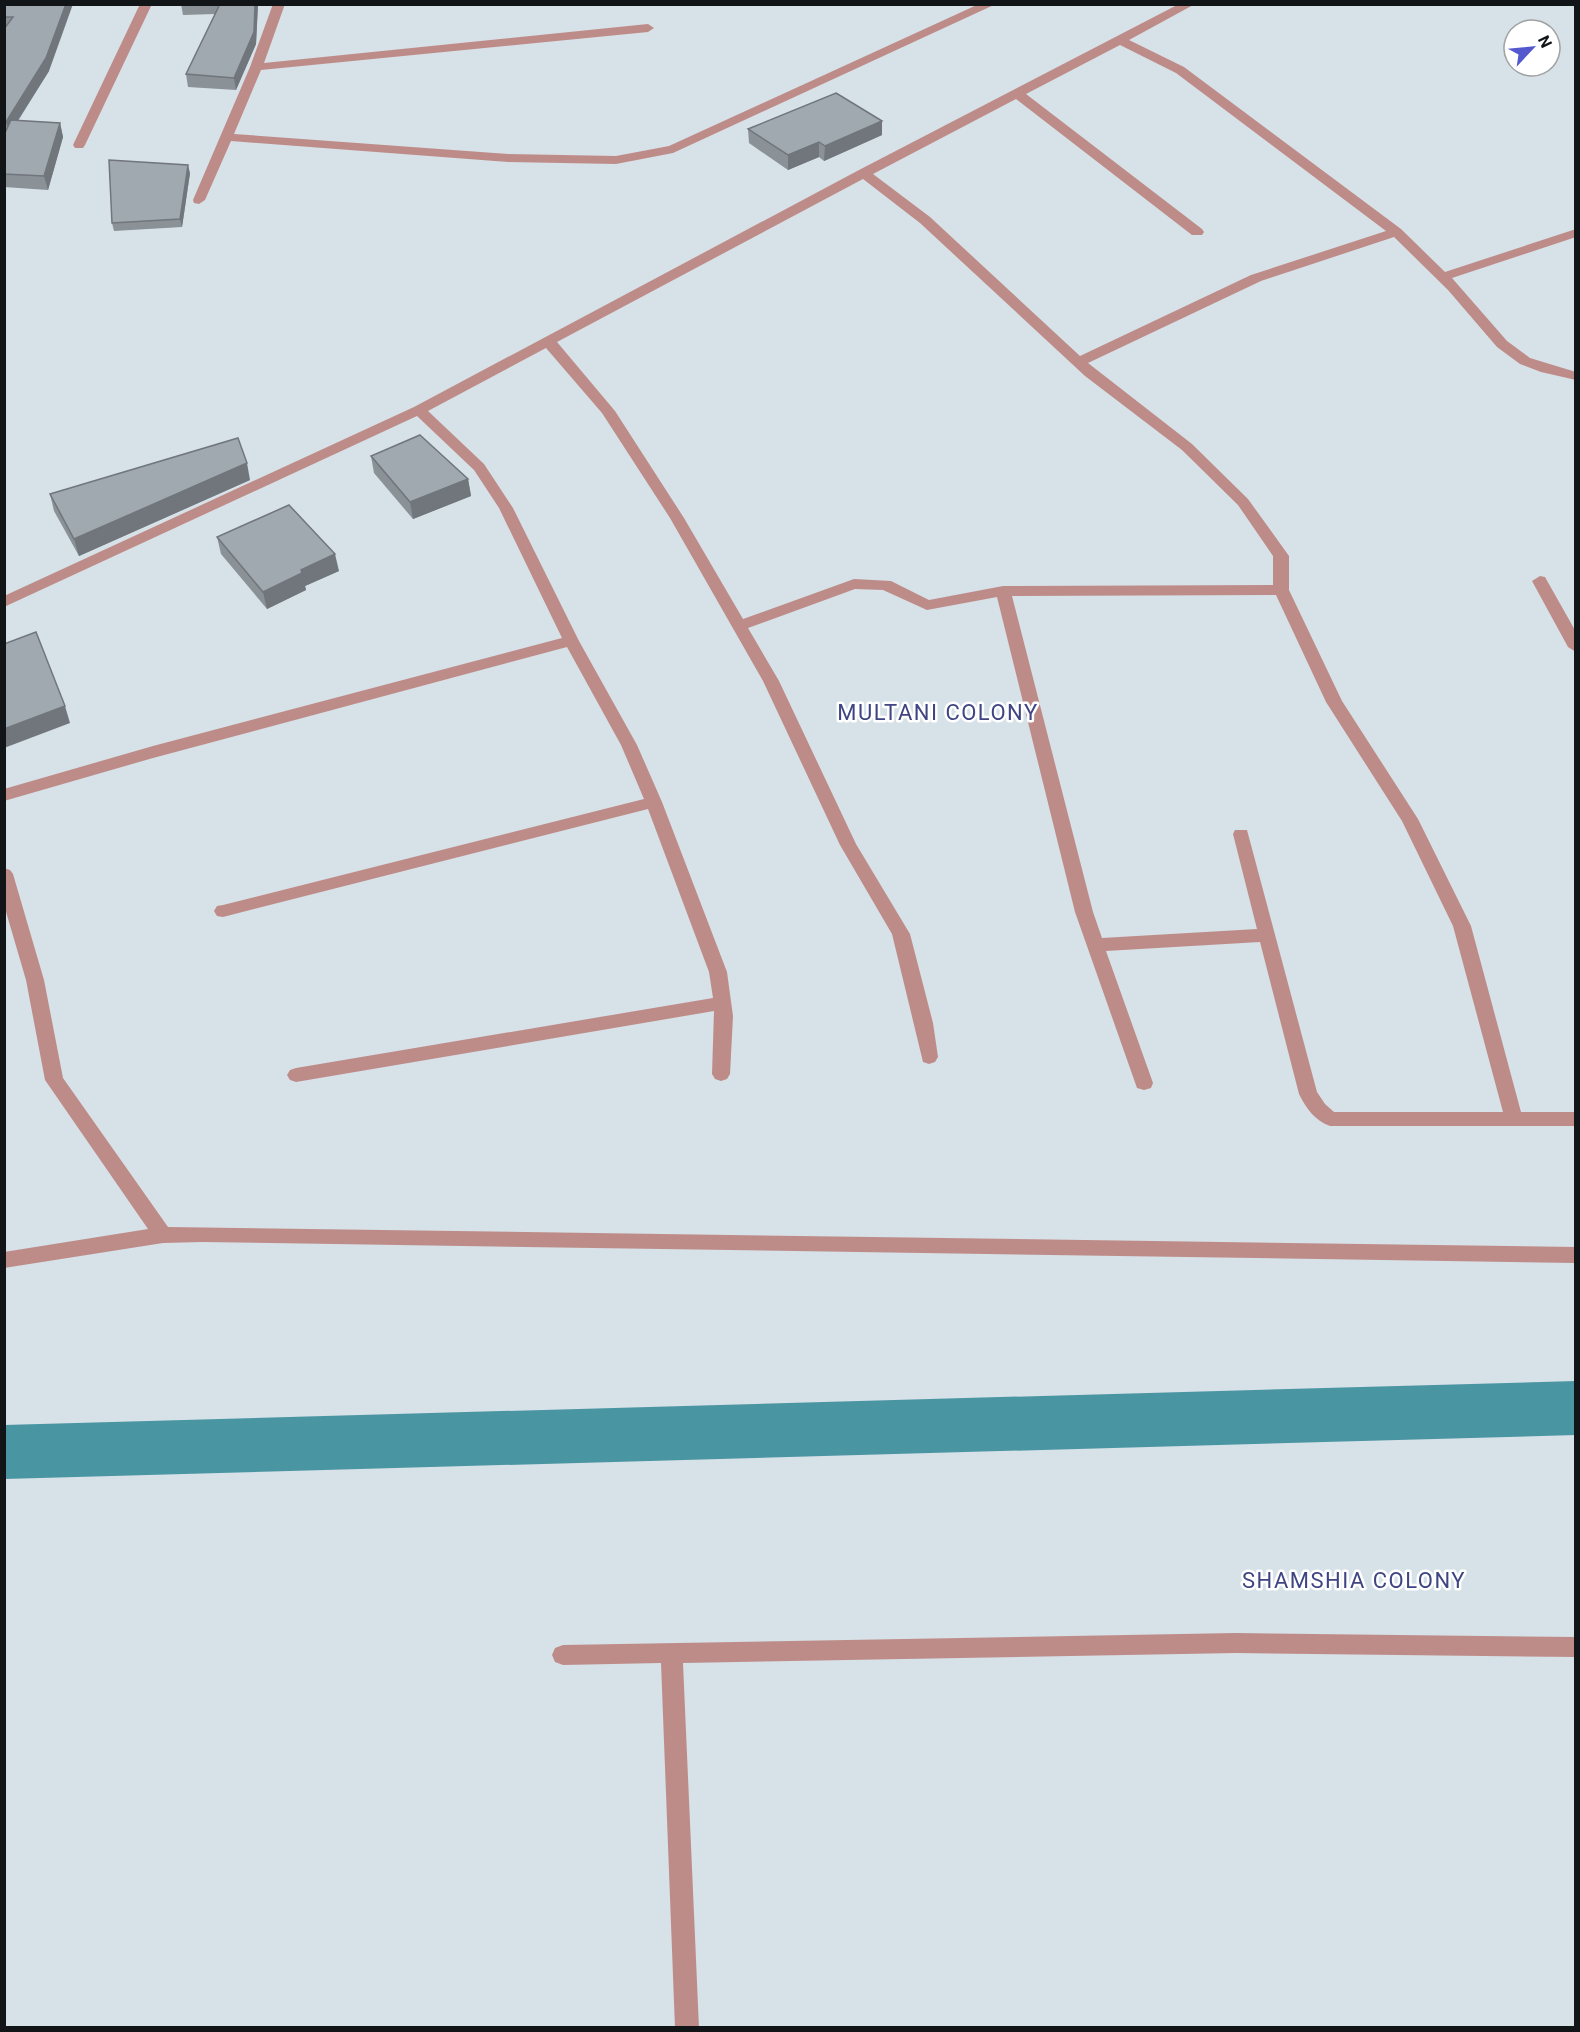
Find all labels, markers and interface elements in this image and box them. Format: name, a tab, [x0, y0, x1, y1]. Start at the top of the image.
north arrow	[1502, 18, 1562, 78]
text: N	[1534, 32, 1556, 51]
district label: MULTANI COLONY	[837, 700, 1039, 725]
district label: SHAMSHIA COLONY	[1242, 1568, 1466, 1593]

